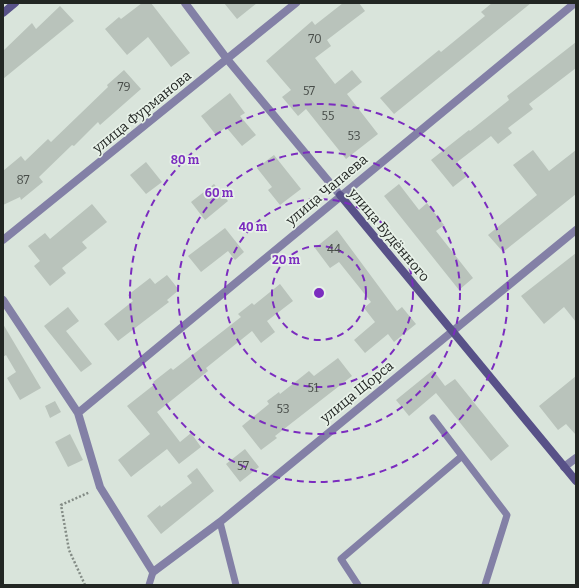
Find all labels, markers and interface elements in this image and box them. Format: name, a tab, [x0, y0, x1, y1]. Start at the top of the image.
house number: 70	[308, 32, 322, 46]
street label: улица Фурманова	[89, 67, 195, 158]
house number: 79	[118, 80, 130, 94]
house number: 57	[303, 84, 315, 98]
house number: 55	[322, 109, 334, 123]
house number: 53	[348, 129, 361, 143]
street label: улица Чапаева	[282, 151, 372, 230]
text: 80 m	[171, 153, 200, 167]
house number: 87	[16, 173, 30, 187]
street label: улица Будённого	[344, 184, 433, 285]
text: 60 m	[205, 186, 234, 200]
text: 40 m	[239, 220, 268, 234]
house number: 44	[327, 242, 341, 256]
text: 20 m	[272, 253, 301, 267]
centre of rings	[312, 286, 326, 300]
street label: улица Щорса	[316, 357, 397, 427]
house number: 51	[307, 381, 319, 395]
house number: 53	[277, 402, 290, 416]
house number: 57	[237, 459, 249, 473]

